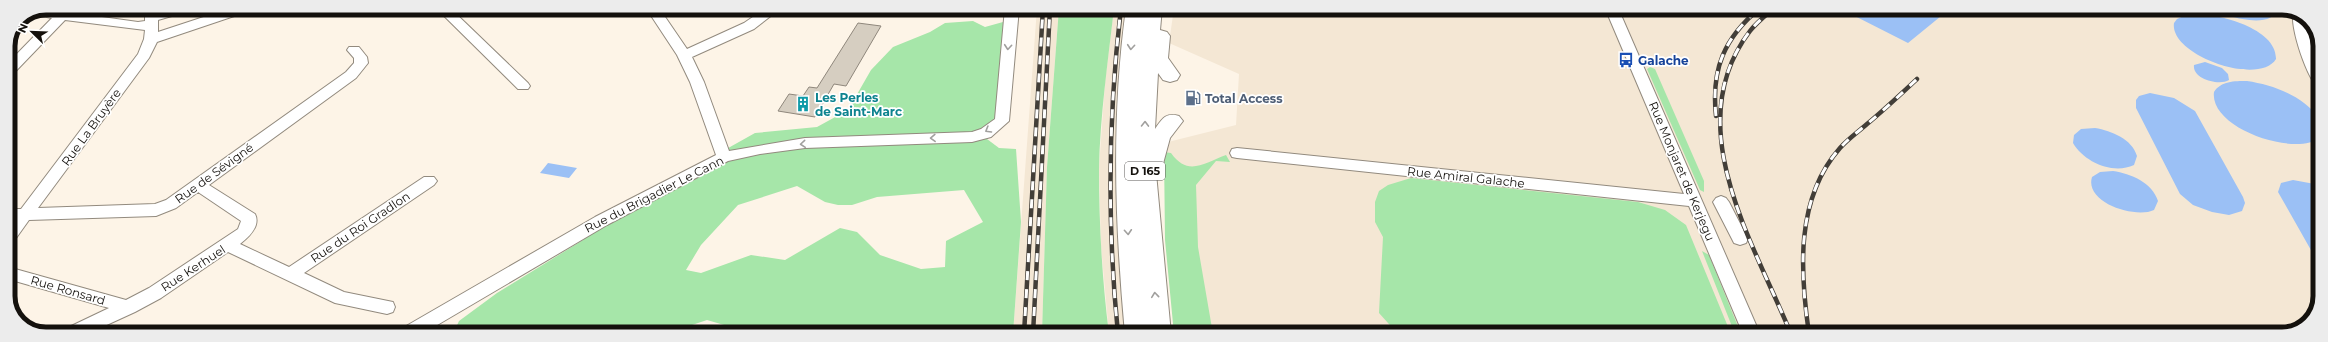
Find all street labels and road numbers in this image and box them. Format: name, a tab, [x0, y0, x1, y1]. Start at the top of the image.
street label: Rue La Bruyère	[58, 85, 124, 169]
street label: Rue Monjaret de Kerjegu	[1646, 99, 1718, 243]
street label: Rue de Sévigné	[172, 139, 256, 207]
street label: Rue du Brigadier Le Cann	[582, 152, 726, 236]
road number: D 165	[1125, 162, 1165, 180]
street label: Rue Amiral Galache	[1406, 163, 1526, 191]
street label: Rue du Roi Gradlon	[307, 188, 413, 266]
street label: Rue Kerhuel	[158, 242, 228, 294]
street label: Rue Ronsard	[29, 272, 107, 308]

